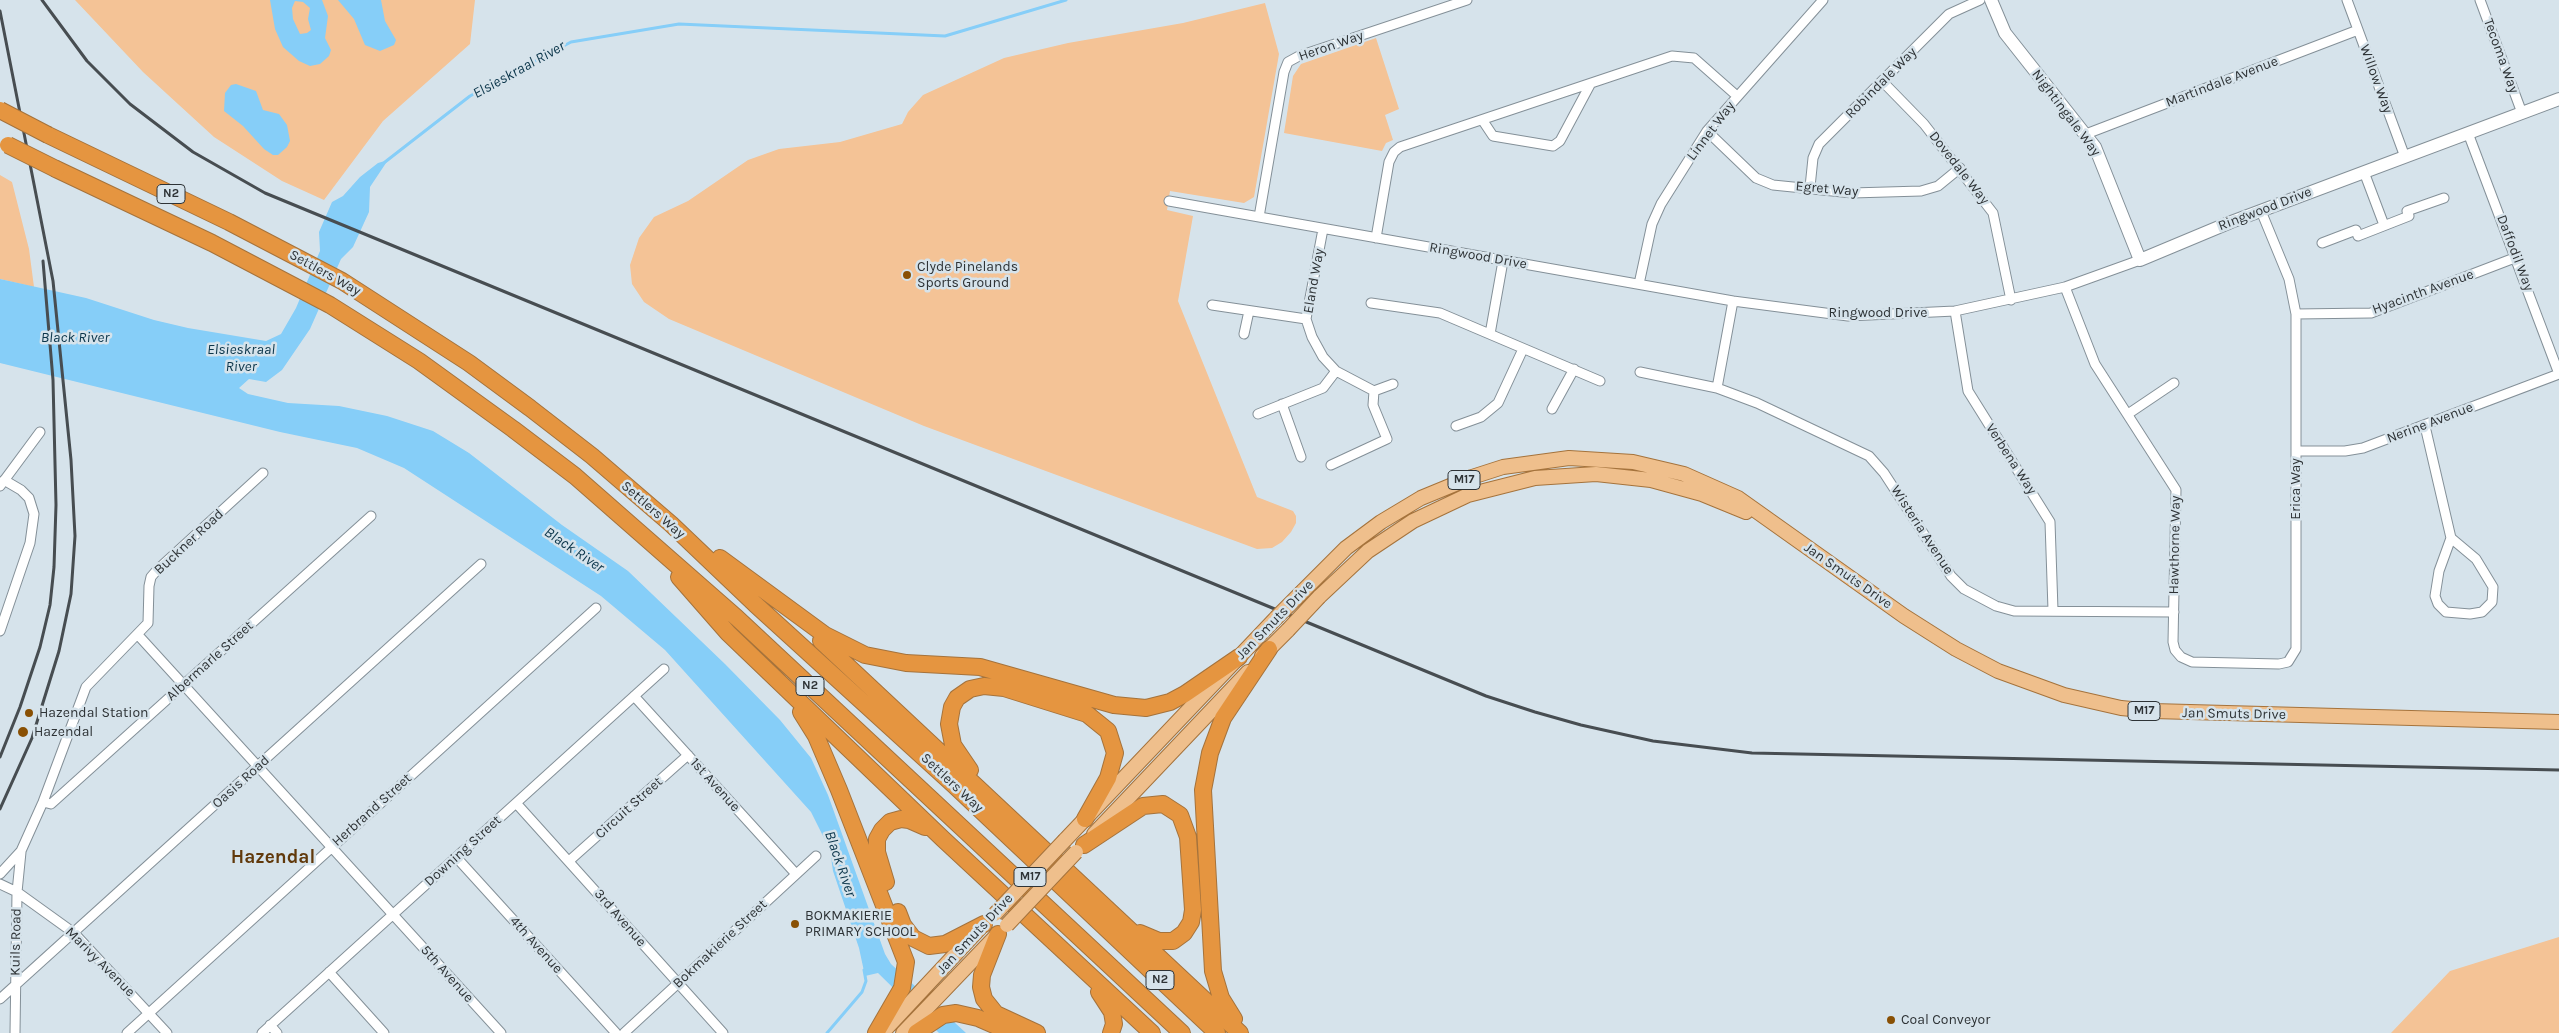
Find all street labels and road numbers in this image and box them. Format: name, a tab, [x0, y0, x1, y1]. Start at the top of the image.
street label: Tecoma Way	[2480, 16, 2522, 96]
street label: Heron Way	[1296, 27, 1366, 65]
street label: Willow Way	[2356, 42, 2396, 116]
street label: Robindale Way	[1842, 44, 1920, 122]
street label: Martindale Avenue	[2163, 53, 2281, 111]
street label: Nightingale Way	[2028, 66, 2104, 160]
street label: Linnet Way	[1683, 98, 1739, 164]
street label: Dovedale Way	[1925, 128, 1993, 208]
street label: Egret Way	[1795, 178, 1859, 200]
street label: Ringwood Drive	[2216, 183, 2314, 235]
road number: N2	[157, 184, 185, 203]
street label: Daffodil Way	[2493, 213, 2537, 293]
street label: Ringwood Drive	[1428, 239, 1528, 273]
street label: Settlers Way	[286, 246, 364, 300]
street label: Eland Way	[1300, 247, 1328, 315]
street label: Hyacinth Avenue	[2370, 266, 2476, 318]
street label: Ringwood Drive	[1829, 305, 1927, 321]
street label: Nerine Avenue	[2384, 399, 2476, 447]
street label: Verbena Way	[1982, 420, 2040, 498]
street label: Erica Way	[2288, 458, 2304, 520]
road number: M17	[1448, 470, 1480, 490]
street label: Settlers Way	[618, 478, 688, 542]
street label: Wisteria Avenue	[1887, 482, 1957, 578]
street label: Hawthorne Way	[2166, 495, 2184, 595]
street label: Buckner Road	[151, 506, 227, 578]
street label: Jan Smuts Drive	[1801, 539, 1895, 613]
street label: Jan Smuts Drive	[1233, 577, 1317, 663]
street label: Albermarle Street	[163, 618, 257, 704]
road number: N2	[796, 676, 824, 696]
road number: M17	[2128, 701, 2160, 720]
street label: Jan Smuts Drive	[2182, 705, 2286, 723]
street label: Settlers Way	[917, 750, 987, 816]
street label: Oasis Road	[209, 752, 273, 812]
street label: 1st Avenue	[686, 755, 744, 815]
street label: Herbrand Street	[329, 770, 415, 850]
street label: Circuit Street	[592, 773, 666, 843]
street label: Downing Street	[421, 812, 505, 890]
road number: M17	[1014, 868, 1046, 886]
street label: 3rd Avenue	[590, 886, 650, 950]
street label: Jan Smuts Drive	[933, 890, 1017, 978]
street label: Bokmakierie Street	[669, 896, 771, 992]
street label: Kuils Road	[7, 908, 25, 976]
street label: 4th Avenue	[506, 913, 566, 977]
street label: Marivy Avenue	[62, 924, 138, 1000]
street label: 5th Avenue	[417, 942, 477, 1006]
road number: N2	[1146, 970, 1174, 990]

